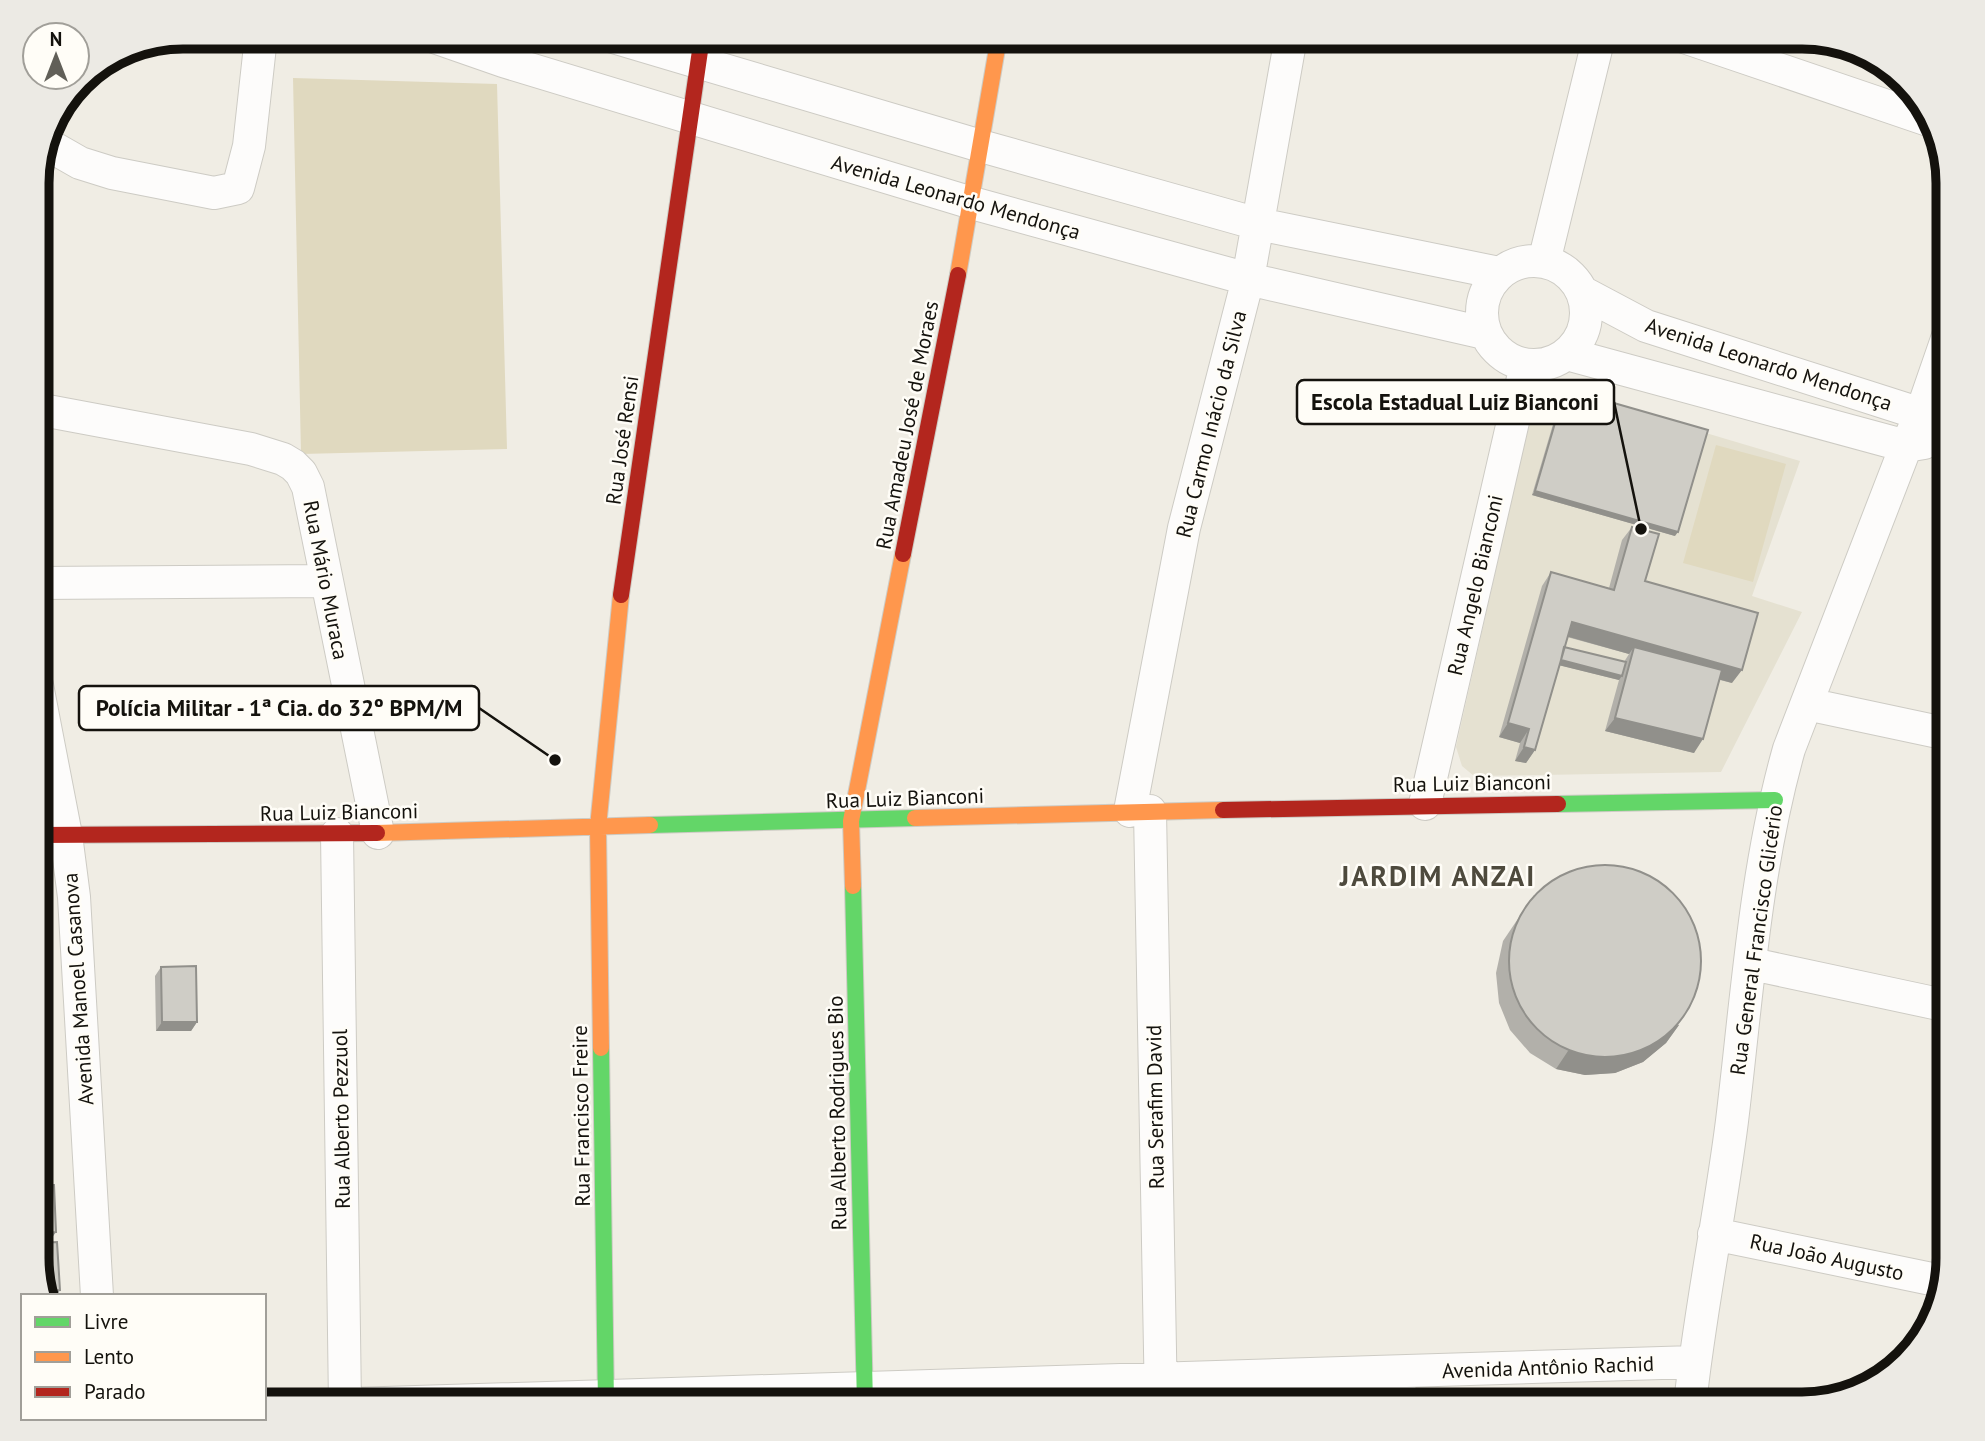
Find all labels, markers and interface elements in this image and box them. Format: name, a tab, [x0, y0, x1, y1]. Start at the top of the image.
north arrow	[21, 21, 91, 91]
text: N	[50, 27, 62, 51]
street label: Avenida Leonardo Mendonça	[828, 148, 1084, 246]
street label: Rua Amadeu José de Moraes	[870, 298, 944, 552]
street label: Rua Carmo Inácio da Silva	[1170, 307, 1252, 541]
street label: Avenida Leonardo Mendonça	[1642, 311, 1896, 417]
street label: Rua José Rensi	[600, 374, 644, 506]
callout: Escola Estadual Luiz Bianconi	[1297, 380, 1614, 424]
text: Escola Estadual Luiz Bianconi	[1311, 387, 1599, 416]
street label: Rua Angelo Bianconi	[1441, 492, 1509, 678]
street label: Rua Mário Muraca	[297, 498, 355, 662]
callout: Polícia Militar - 1ª Cia. do 32º BPM/M	[79, 686, 479, 730]
text: Polícia Militar - 1ª Cia. do 32º BPM/M	[96, 693, 462, 722]
street label: Rua Luiz Bianconi	[1393, 768, 1551, 798]
street label: Rua Luiz Bianconi	[825, 782, 985, 814]
street label: Rua Luiz Bianconi	[260, 797, 418, 827]
street label: Rua General Francisco Glicério	[1724, 803, 1788, 1077]
district label: JARDIM ANZAI	[1339, 857, 1536, 894]
street label: Avenida Manoel Casanova	[56, 872, 100, 1106]
street label: Rua Alberto Rodrigues Bio	[821, 995, 853, 1231]
street label: Rua Francisco Freire	[566, 1025, 596, 1207]
street label: Rua Serafim David	[1140, 1025, 1170, 1189]
street label: Rua Alberto Pezzuol	[326, 1029, 356, 1209]
street label: Rua João Augusto	[1748, 1227, 1906, 1287]
legend	[21, 1294, 266, 1420]
text: Livre	[84, 1308, 128, 1335]
text: Lento	[84, 1343, 134, 1370]
street label: Avenida Antônio Rachid	[1441, 1350, 1655, 1384]
text: Parado	[84, 1378, 146, 1405]

